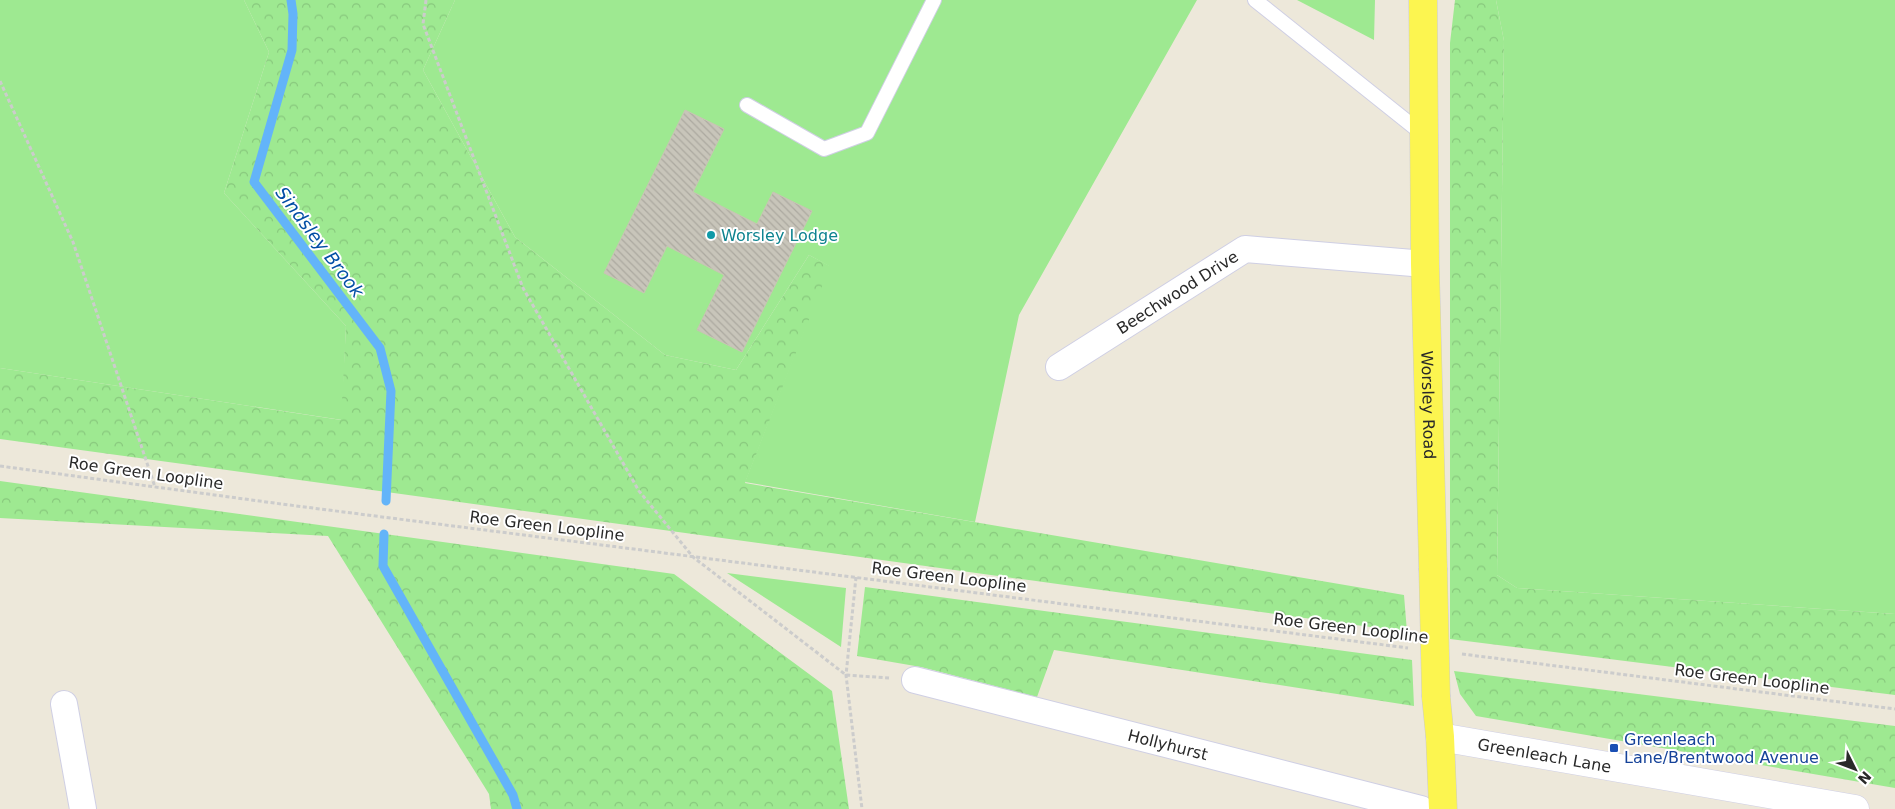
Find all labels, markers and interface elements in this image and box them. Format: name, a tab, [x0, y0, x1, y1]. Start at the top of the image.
water label: Sindsley Brook	[272, 182, 369, 303]
place label: Worsley Lodge	[721, 226, 838, 245]
marker: Worsley Lodge	[705, 229, 717, 241]
street label: Beechwood Drive	[1113, 246, 1242, 338]
street label: Worsley Road	[1418, 350, 1440, 459]
street label: Roe Green Loopline	[67, 453, 225, 493]
street label: Roe Green Loopline	[468, 507, 626, 545]
street label: Roe Green Loopline	[870, 558, 1028, 596]
street label: Roe Green Loopline	[1272, 609, 1430, 647]
street label: Roe Green Loopline	[1673, 660, 1831, 698]
street label: Hollyhurst	[1126, 725, 1210, 764]
place label: Greenleach Lane/Brentwood Avenue	[1624, 730, 1819, 767]
street label: Greenleach Lane	[1476, 734, 1613, 776]
marker: Greenleach Lane/Brentwood Avenue	[1608, 742, 1620, 754]
north arrow	[1830, 744, 1880, 794]
text: N	[1855, 768, 1875, 787]

